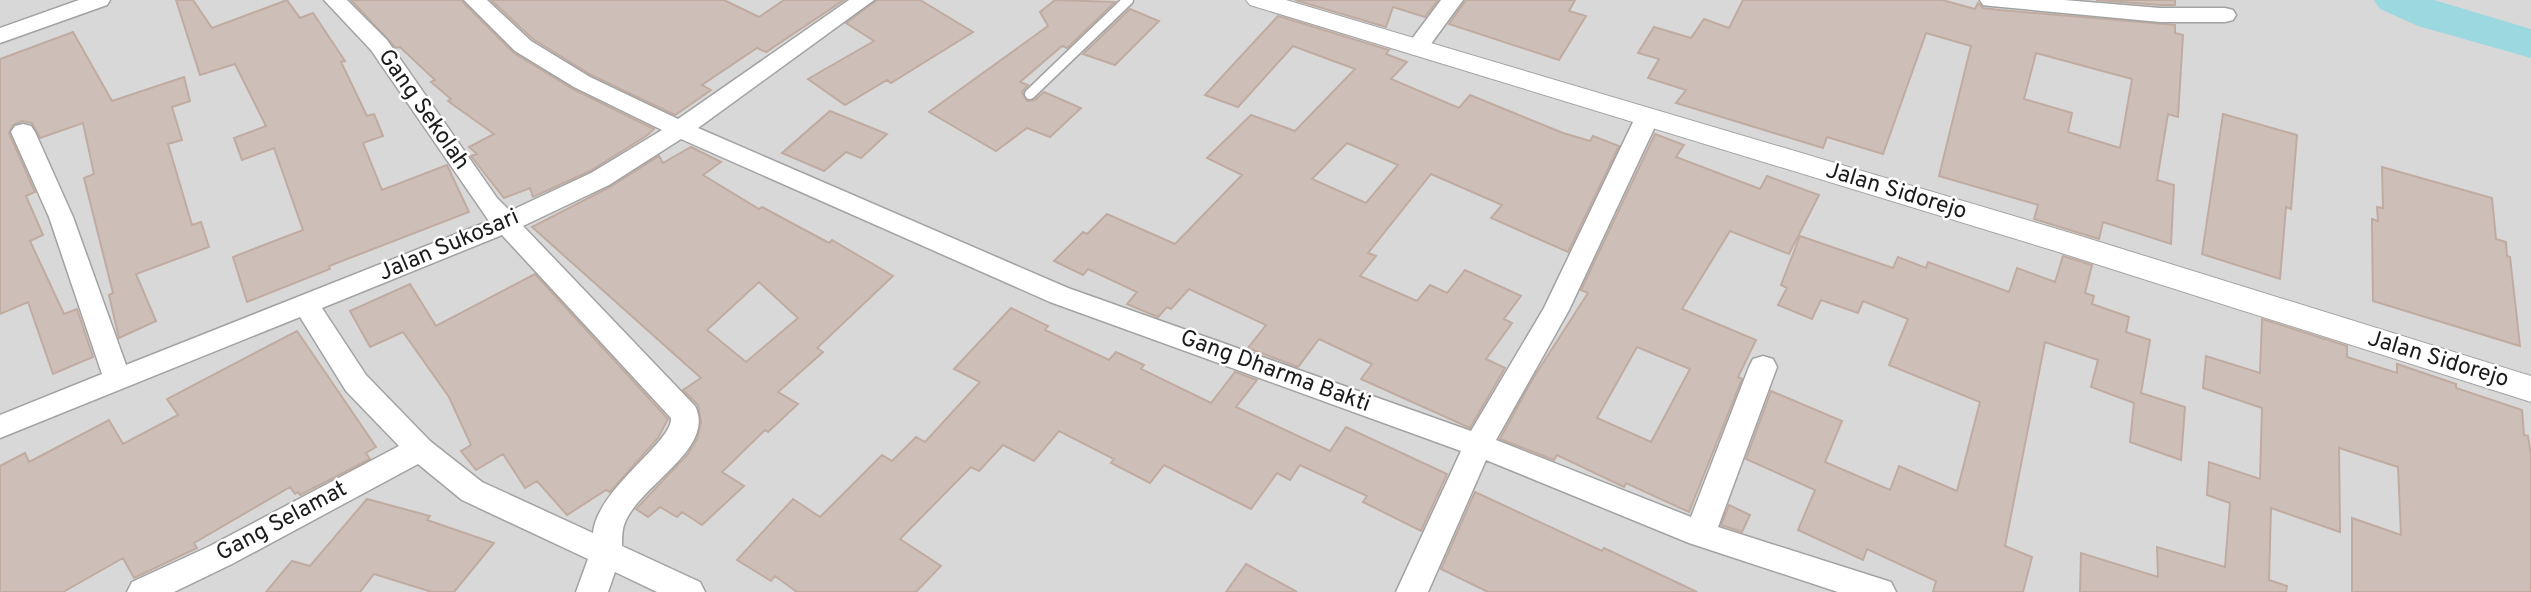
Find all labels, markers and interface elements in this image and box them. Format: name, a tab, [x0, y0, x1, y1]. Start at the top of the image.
street label: Gang Sekolah	[371, 44, 475, 176]
street label: Jalan Sidorejo	[1822, 157, 1970, 227]
street label: Jalan Sukosari	[374, 203, 524, 289]
street label: Gang Dharma Bakti	[1176, 324, 1374, 420]
street label: Jalan Sidorejo	[2364, 325, 2512, 395]
street label: Gang Selamat	[212, 475, 352, 569]

